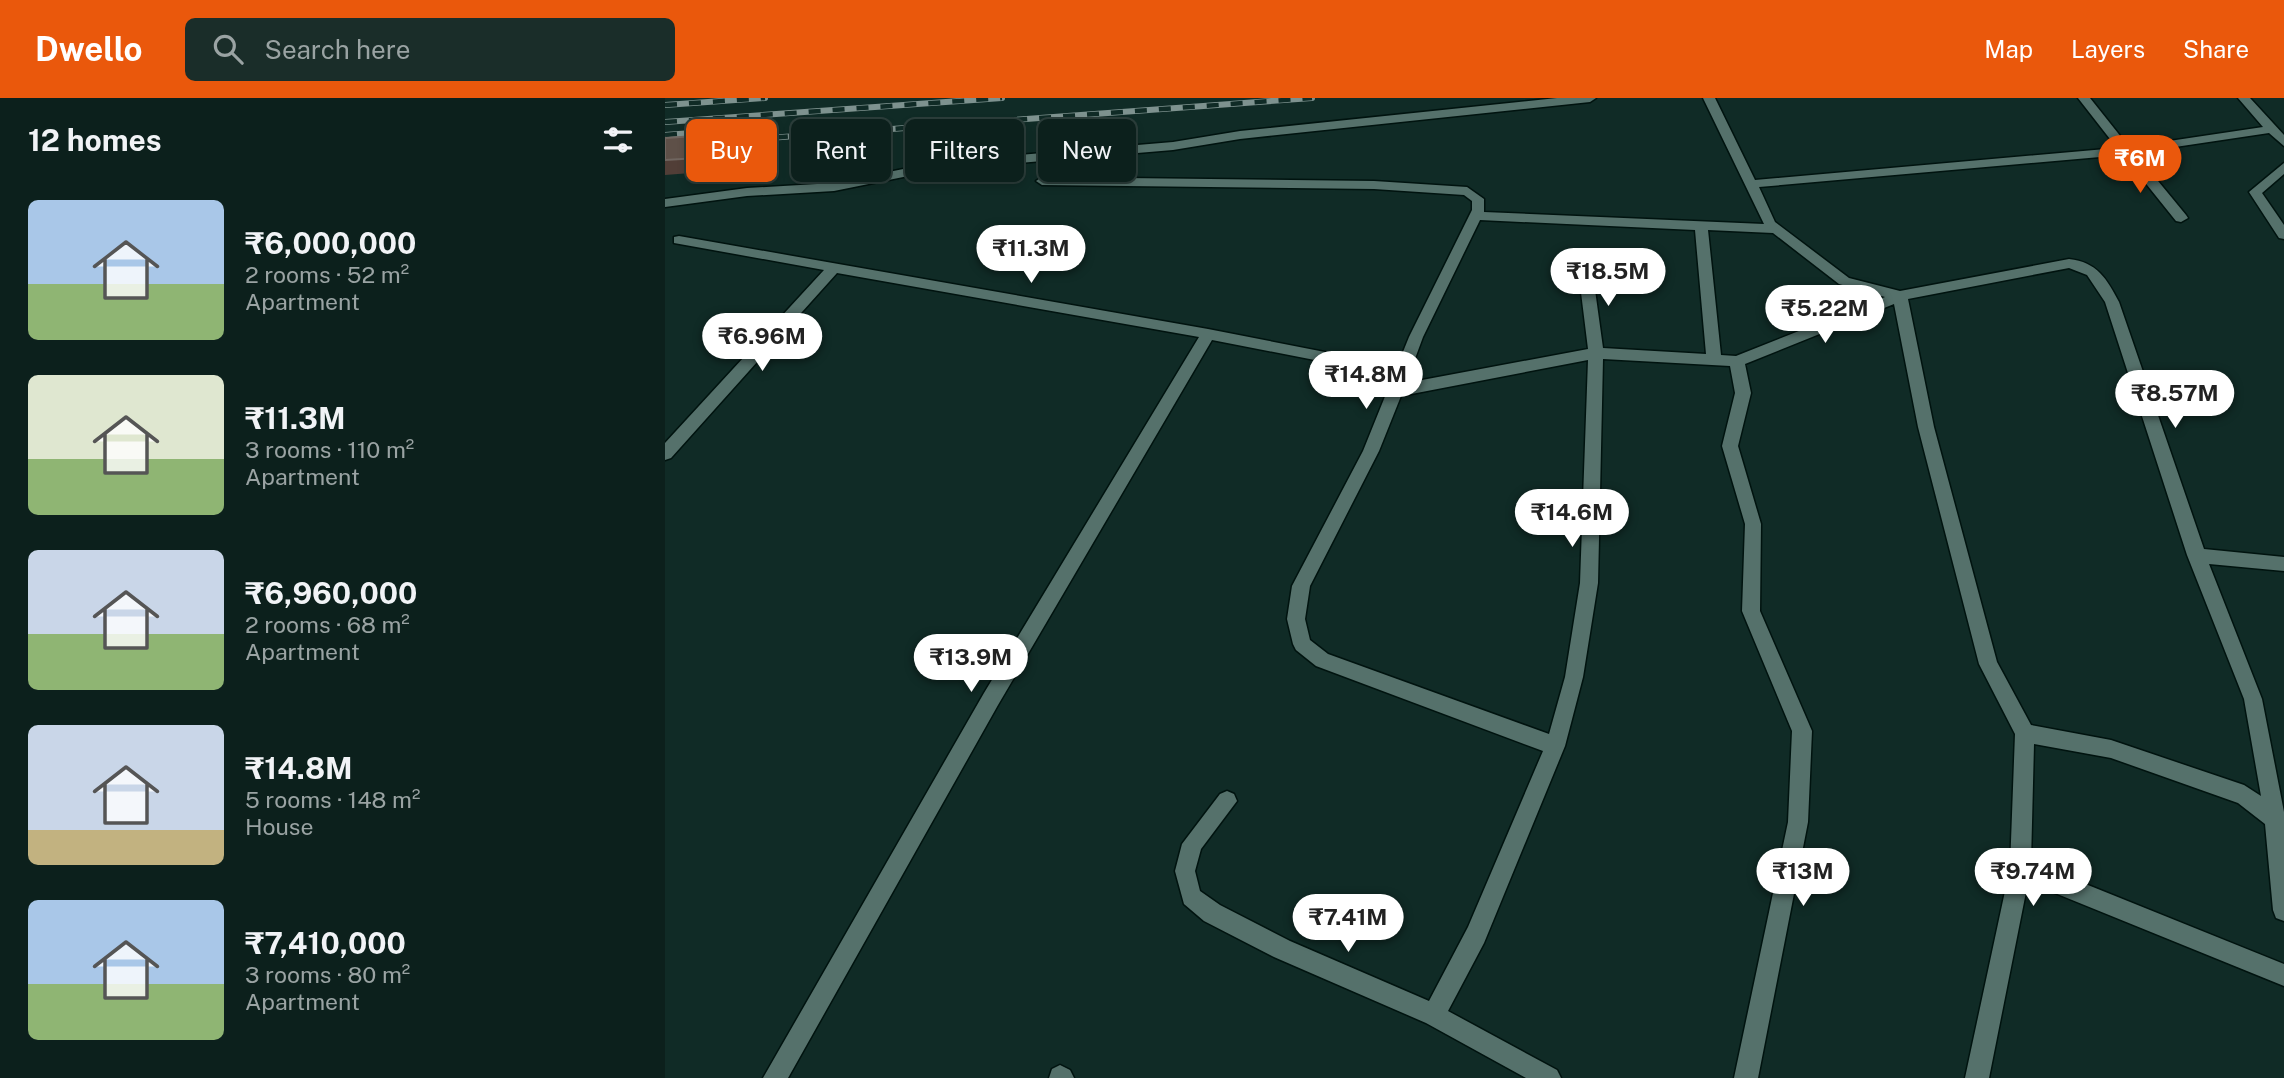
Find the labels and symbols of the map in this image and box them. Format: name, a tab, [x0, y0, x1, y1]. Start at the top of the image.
pin: ₹6M	[2106, 136, 2174, 195]
pin: ₹11.3M	[974, 226, 1088, 285]
pin: ₹18.5M	[1551, 248, 1665, 308]
pin: ₹5.22M	[1768, 286, 1882, 345]
pin: ₹6.96M	[705, 314, 819, 373]
pin: ₹14.8M	[1309, 352, 1423, 411]
pin: ₹8.57M	[2118, 370, 2232, 430]
pin: ₹14.6M	[1515, 490, 1629, 549]
pin: ₹13.9M	[914, 634, 1028, 694]
pin: ₹13M	[1762, 848, 1844, 908]
pin: ₹9.74M	[1976, 848, 2090, 908]
pin: ₹7.41M	[1291, 894, 1405, 954]

